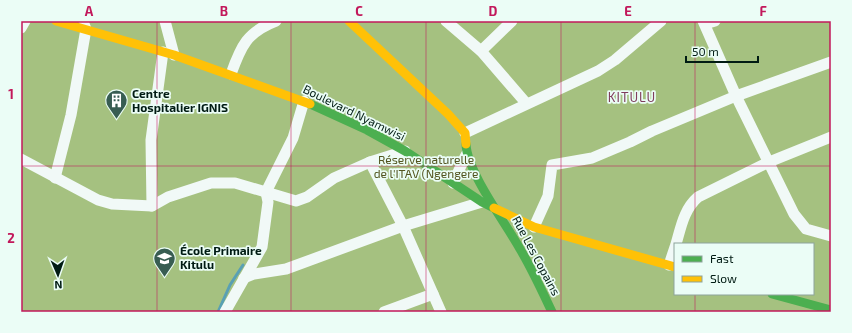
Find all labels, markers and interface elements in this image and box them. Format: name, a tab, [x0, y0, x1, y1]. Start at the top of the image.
text: A	[85, 3, 94, 19]
text: B	[220, 3, 228, 19]
text: C	[355, 3, 363, 19]
text: D	[489, 3, 498, 19]
text: E	[624, 3, 632, 19]
text: F	[759, 3, 767, 19]
scale bar	[686, 38, 758, 64]
text: 50 m	[692, 44, 719, 58]
street label: Boulevard Nyamwisi	[301, 81, 408, 143]
text: 1	[8, 86, 14, 102]
place label: Centre Hospitalier IGNIS	[132, 86, 228, 114]
building icon: Centre Hospitalier IGNIS	[104, 88, 130, 121]
district label: KITULU	[608, 89, 656, 105]
park label: Réserve naturelle de l'ITAV (Ngengere	[374, 152, 478, 180]
street label: Rue Les Copains	[510, 213, 564, 298]
text: 2	[7, 230, 15, 246]
place label: École Primaire Kitulu	[180, 243, 262, 271]
legend	[674, 243, 814, 295]
school or university icon: École Primaire Kitulu	[152, 245, 178, 278]
text: Fast	[710, 251, 734, 265]
north arrow	[38, 255, 78, 295]
text: Slow	[710, 271, 737, 285]
text: N	[54, 279, 63, 292]

